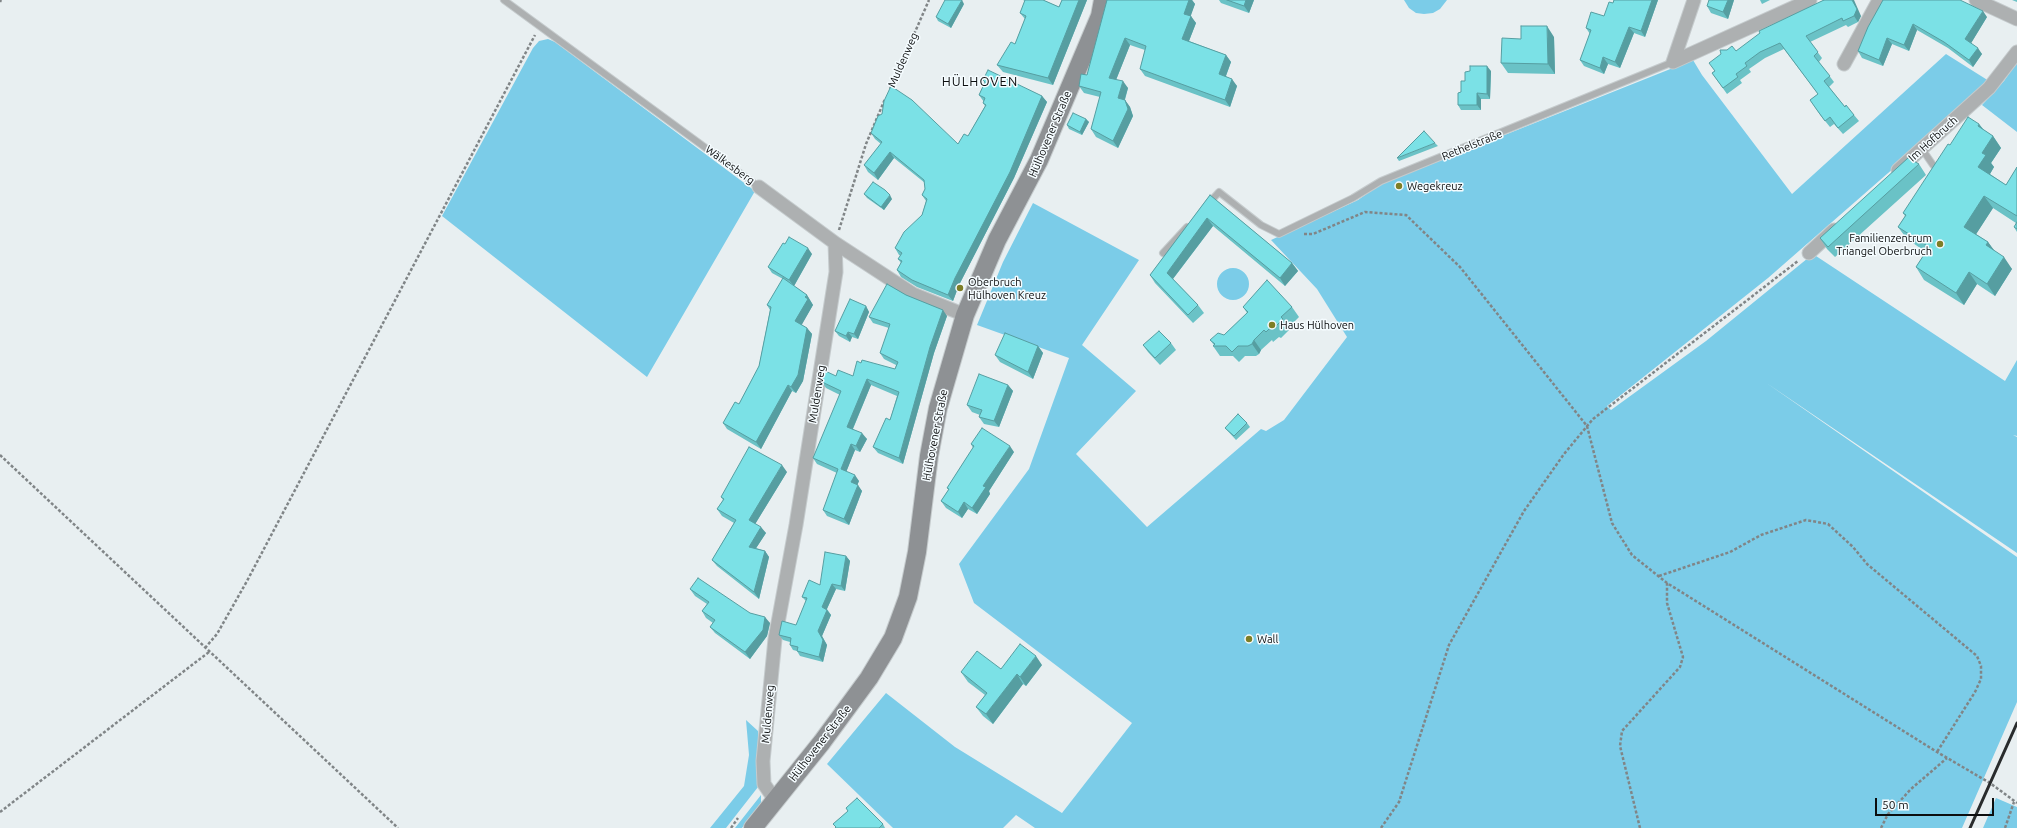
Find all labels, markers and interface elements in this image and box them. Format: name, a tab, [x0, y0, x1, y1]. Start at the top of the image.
street label: Muldenweg	[885, 31, 921, 89]
district label: HÜLHOVEN	[942, 74, 1018, 90]
street label: Hülhovener Straße	[1026, 89, 1074, 179]
street label: Im Hofbruch	[1906, 114, 1960, 164]
street label: Rethelstraße	[1440, 127, 1504, 163]
street label: Wälkesberg	[703, 143, 757, 187]
place label: Wegekreuz	[1407, 179, 1463, 193]
marker: Wegekreuz	[1394, 181, 1404, 191]
place label: Familienzentrum Triangel Oberbruch	[1836, 231, 1932, 257]
marker: Familienzentrum Triangel Oberbruch	[1935, 239, 1945, 249]
place label: Oberbruch Hülhoven Kreuz	[968, 275, 1046, 301]
marker: Oberbruch Hülhoven Kreuz	[955, 283, 965, 293]
place label: Haus Hülhoven	[1280, 318, 1354, 332]
marker: Haus Hülhoven	[1267, 320, 1277, 330]
street label: Muldenweg	[806, 364, 828, 424]
street label: Hülhovener Straße	[920, 388, 950, 482]
place label: Wall	[1257, 632, 1278, 646]
marker: Wall	[1244, 634, 1254, 644]
street label: Muldenweg	[759, 684, 777, 744]
street label: Hülhovener Straße	[786, 702, 854, 784]
scale bar	[1877, 790, 1996, 816]
text: 50 m	[1882, 798, 1909, 811]

